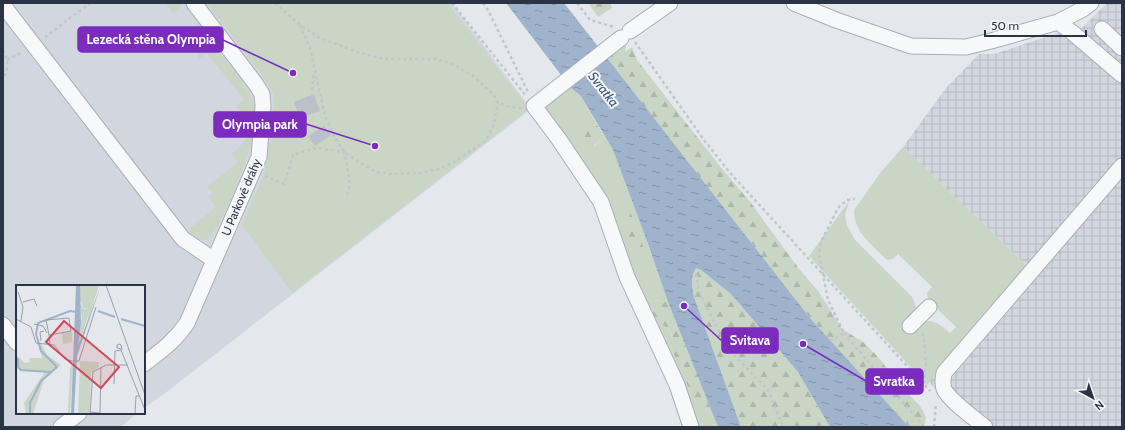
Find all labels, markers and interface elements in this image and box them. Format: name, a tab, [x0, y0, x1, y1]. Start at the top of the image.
scale bar	[985, 12, 1086, 38]
text: 50 m	[991, 18, 1019, 33]
callout: Lezecká stěna Olympia	[78, 27, 223, 52]
text: Lezecká stěna Olympia	[86, 31, 216, 47]
water label: Svratka	[585, 68, 623, 110]
callout: Olympia park	[214, 112, 306, 137]
text: Olympia park	[222, 116, 299, 132]
street label: U Parkové dráhy	[218, 156, 264, 238]
inset map	[16, 285, 145, 414]
callout: Svitava	[722, 328, 778, 353]
text: Svitava	[730, 332, 771, 348]
callout: Svratka	[866, 369, 923, 394]
text: Svratka	[873, 373, 915, 389]
north arrow	[1073, 378, 1113, 418]
text: N	[1092, 398, 1107, 414]

